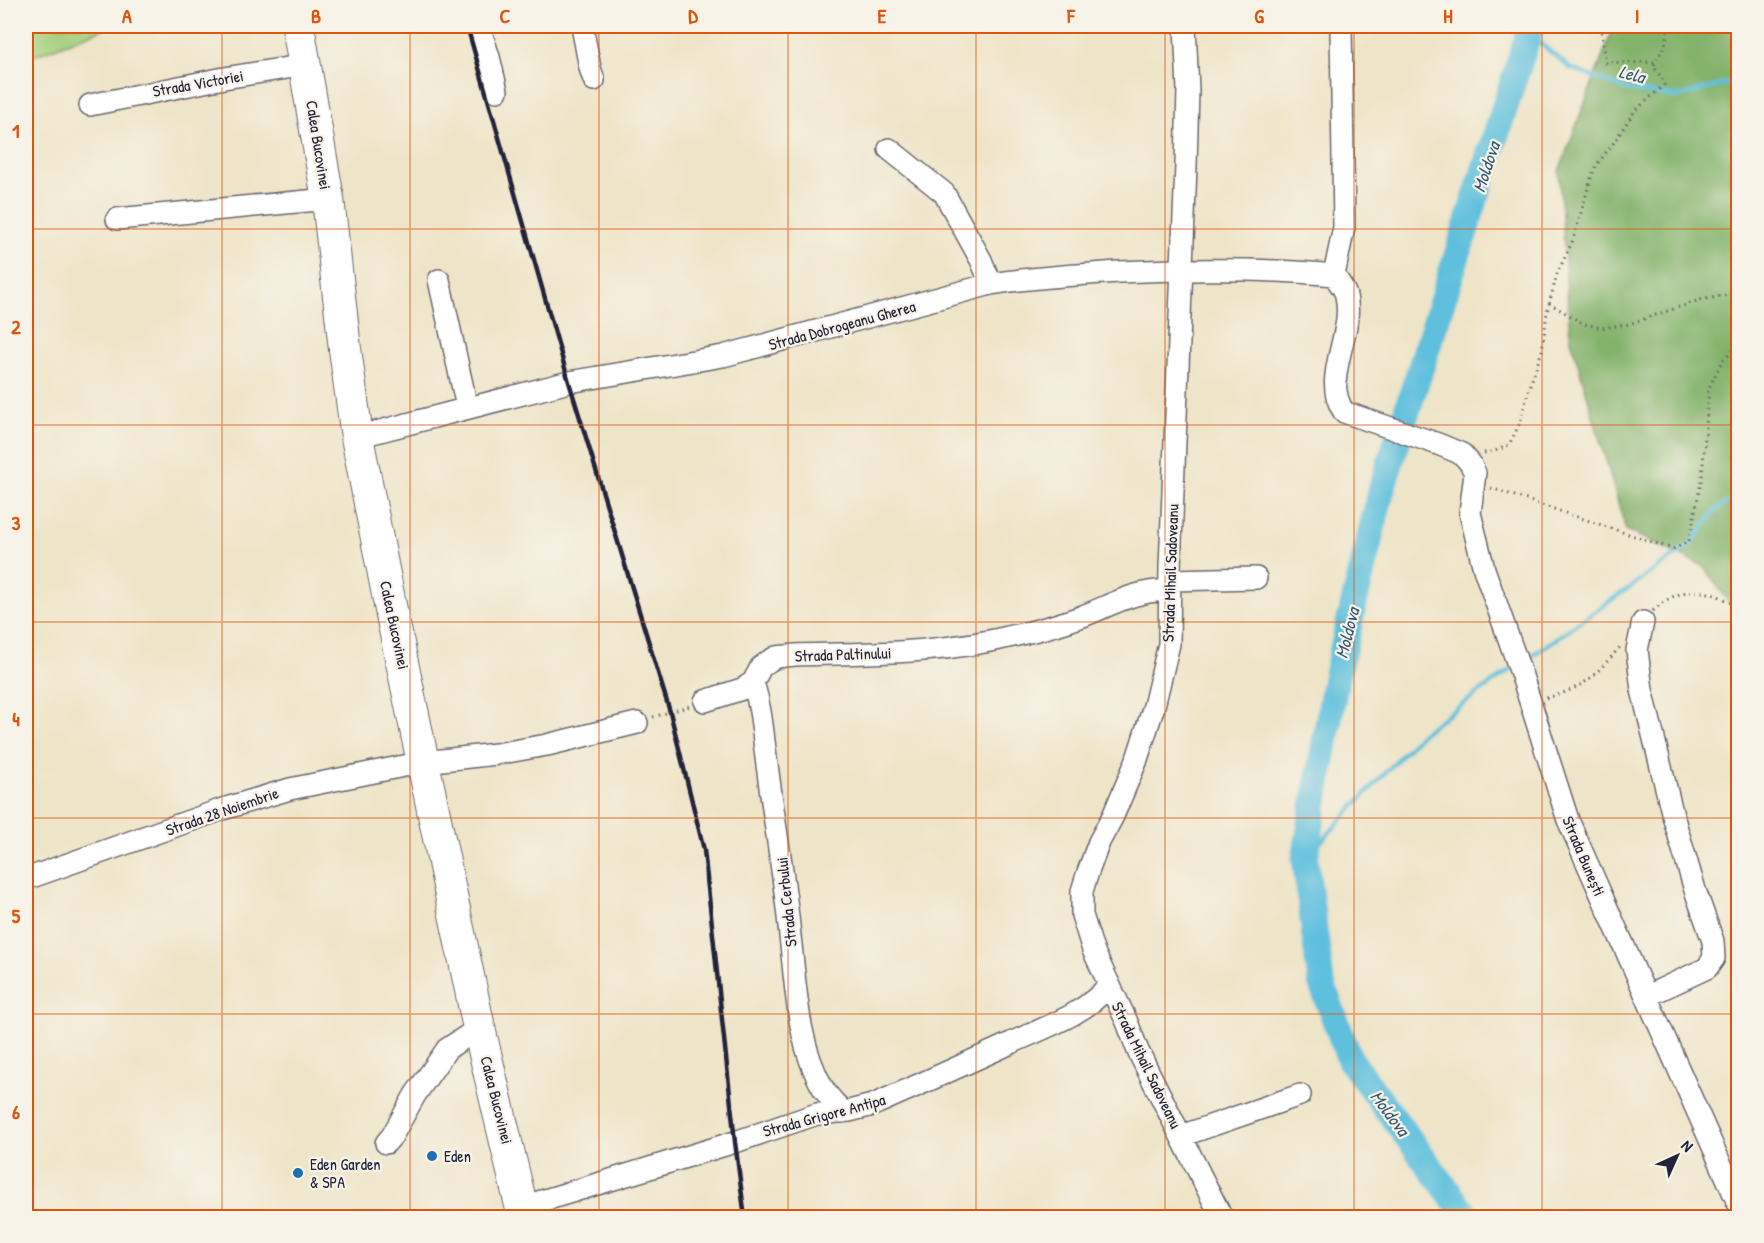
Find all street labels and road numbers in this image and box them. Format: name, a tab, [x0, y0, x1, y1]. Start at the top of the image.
street label: Strada Victoriei	[151, 64, 245, 102]
street label: Calea Bucovinei	[301, 99, 337, 191]
street label: Strada Dobrogeanu Gherea	[766, 295, 918, 355]
street label: Strada Mihail Sadoveanu	[1157, 503, 1183, 642]
street label: Calea Bucovinei	[375, 579, 415, 671]
street label: Strada Paltinului	[794, 641, 892, 667]
street label: Strada 28 Noiembrie	[163, 781, 282, 841]
street label: Strada Bunești	[1557, 813, 1611, 899]
street label: Strada Cerbului	[770, 856, 802, 948]
street label: Strada Mihail Sadoveanu	[1107, 998, 1187, 1132]
street label: Calea Bucovinei	[475, 1054, 519, 1146]
street label: Strada Grigore Antipa	[760, 1088, 888, 1142]

